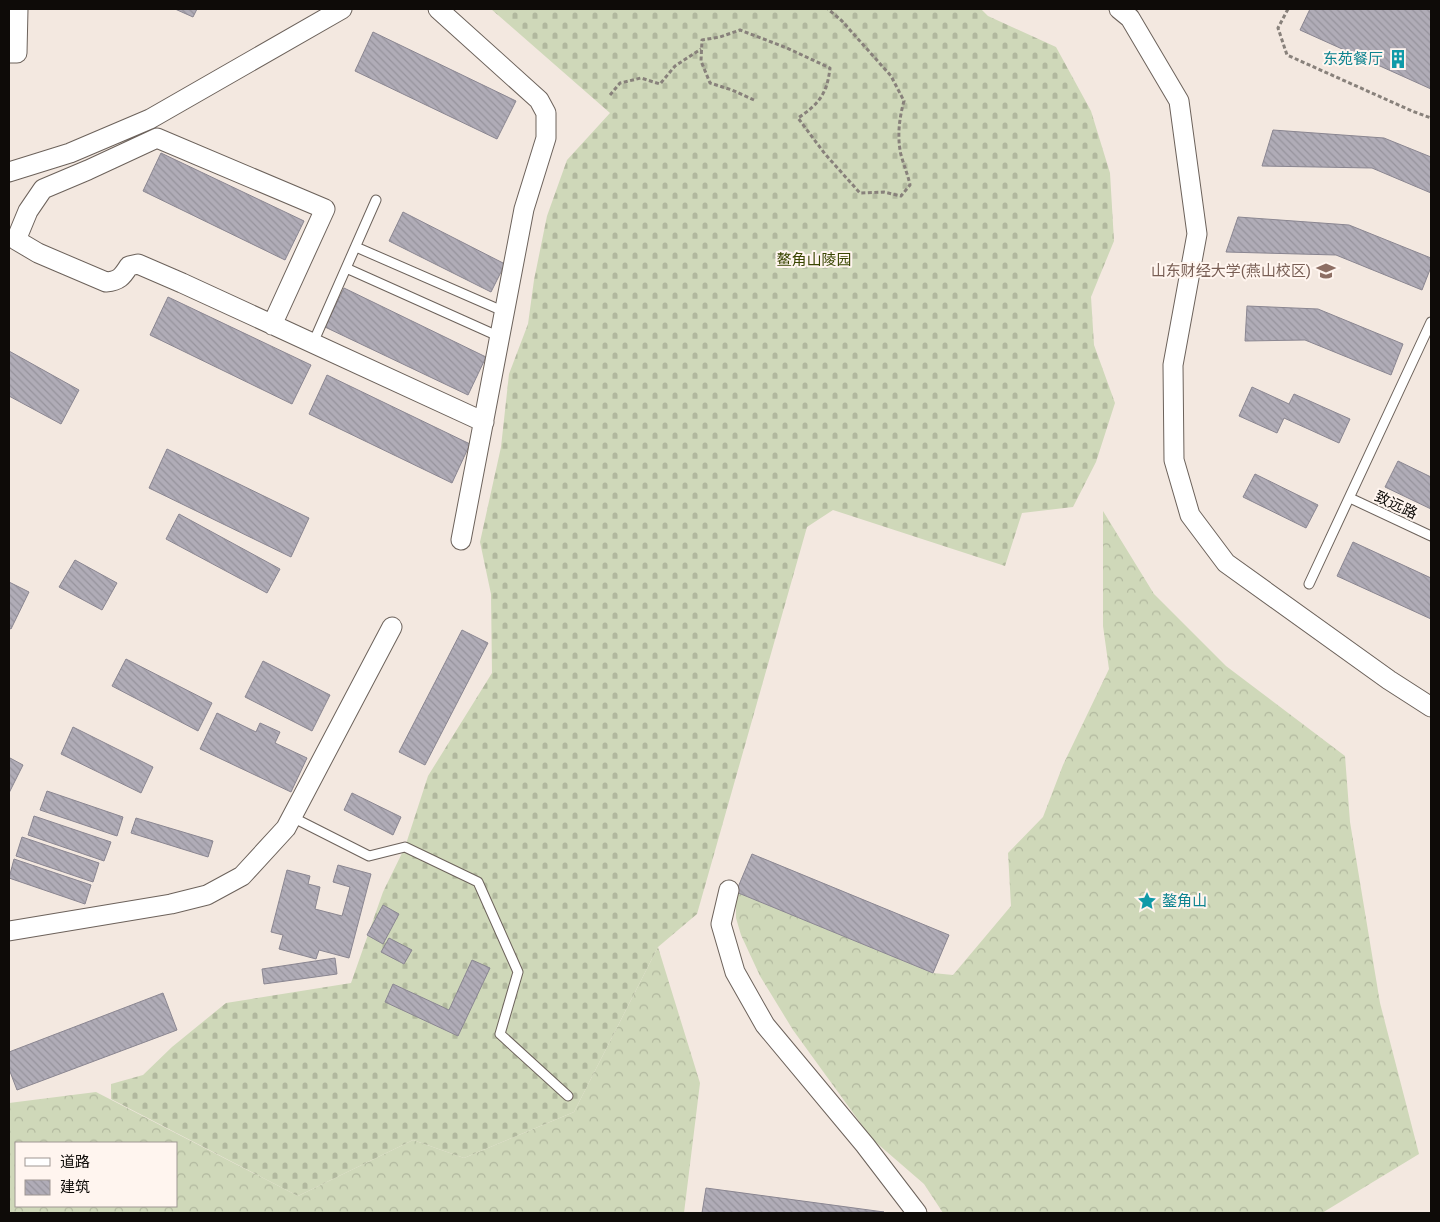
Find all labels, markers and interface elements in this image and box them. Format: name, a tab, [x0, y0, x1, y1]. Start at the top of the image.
building icon: 东苑餐厅	[1387, 48, 1409, 70]
place label: 东苑餐厅	[1323, 50, 1383, 68]
park label: 鳌角山陵园	[776, 251, 852, 269]
school or university icon: 山东财经大学(燕山校区)	[1315, 260, 1337, 282]
place label: 山东财经大学(燕山校区)	[1151, 262, 1311, 280]
street label: 致远路	[1372, 487, 1420, 523]
place icon: 鏊角山	[1136, 890, 1158, 912]
place label: 鏊角山	[1162, 892, 1207, 910]
legend	[15, 1142, 178, 1207]
text: 道路	[60, 1153, 90, 1171]
text: 建筑	[60, 1178, 90, 1196]

